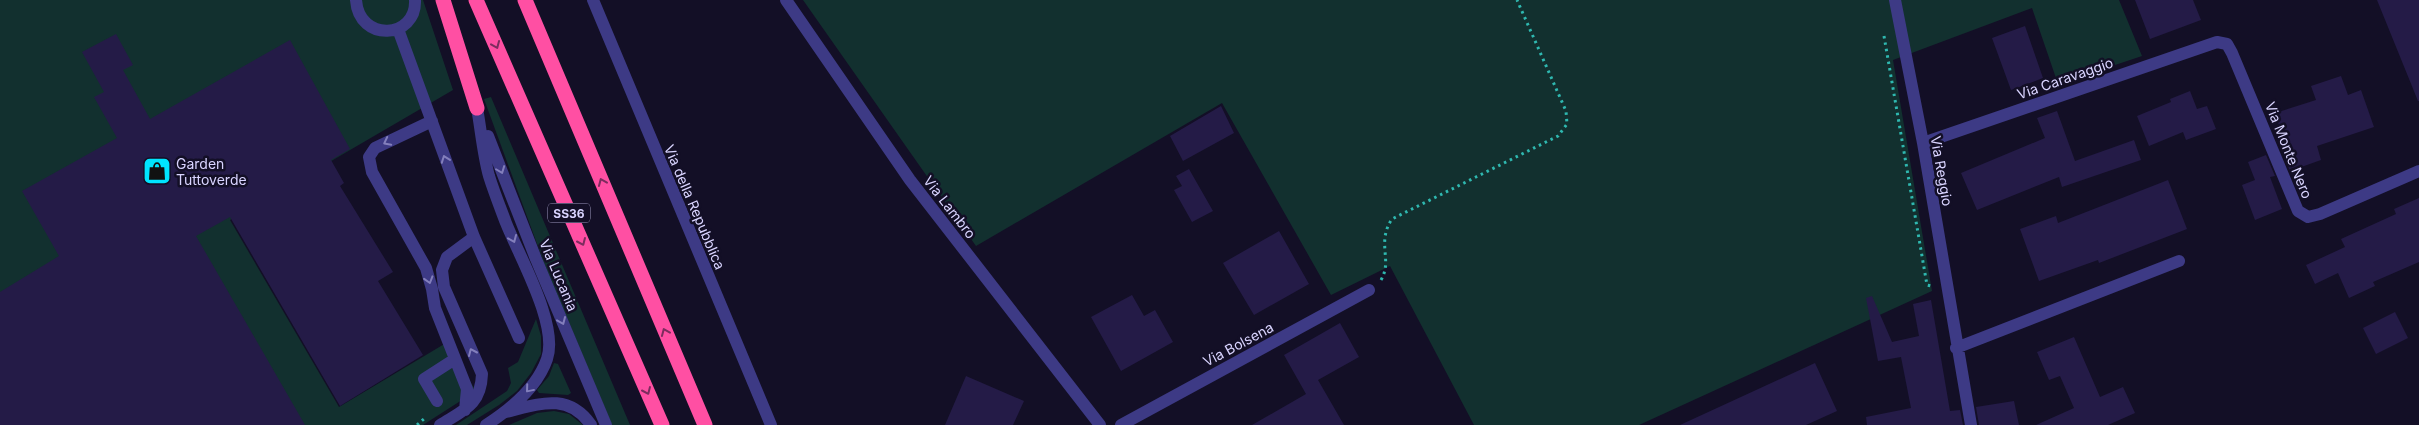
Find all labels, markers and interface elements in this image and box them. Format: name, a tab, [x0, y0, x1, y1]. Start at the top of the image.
one-way arrow	[489, 40, 500, 49]
street label: Via Caravaggio	[2015, 54, 2115, 102]
street label: Via Monte Nero	[2262, 99, 2316, 201]
street label: Via Reggio	[1927, 135, 1957, 207]
one-way arrow	[384, 136, 393, 146]
street label: Via della Repubblica	[661, 142, 729, 272]
place label: Garden Tuttoverde	[176, 155, 247, 188]
one-way arrow	[441, 155, 451, 164]
shop icon: Garden Tuttoverde	[142, 156, 172, 186]
one-way arrow	[495, 165, 505, 174]
street label: Via Lambro	[920, 172, 980, 242]
one-way arrow	[597, 178, 608, 187]
road number: SS36	[548, 204, 590, 222]
one-way arrow	[506, 234, 517, 243]
street label: Via Lucania	[536, 236, 582, 314]
one-way arrow	[575, 237, 586, 246]
one-way arrow	[424, 275, 434, 283]
one-way arrow	[555, 316, 566, 325]
street label: Via Bolsena	[1200, 318, 1276, 370]
one-way arrow	[661, 328, 672, 337]
one-way arrow	[468, 348, 479, 357]
one-way arrow	[526, 383, 534, 392]
one-way arrow	[640, 386, 651, 395]

